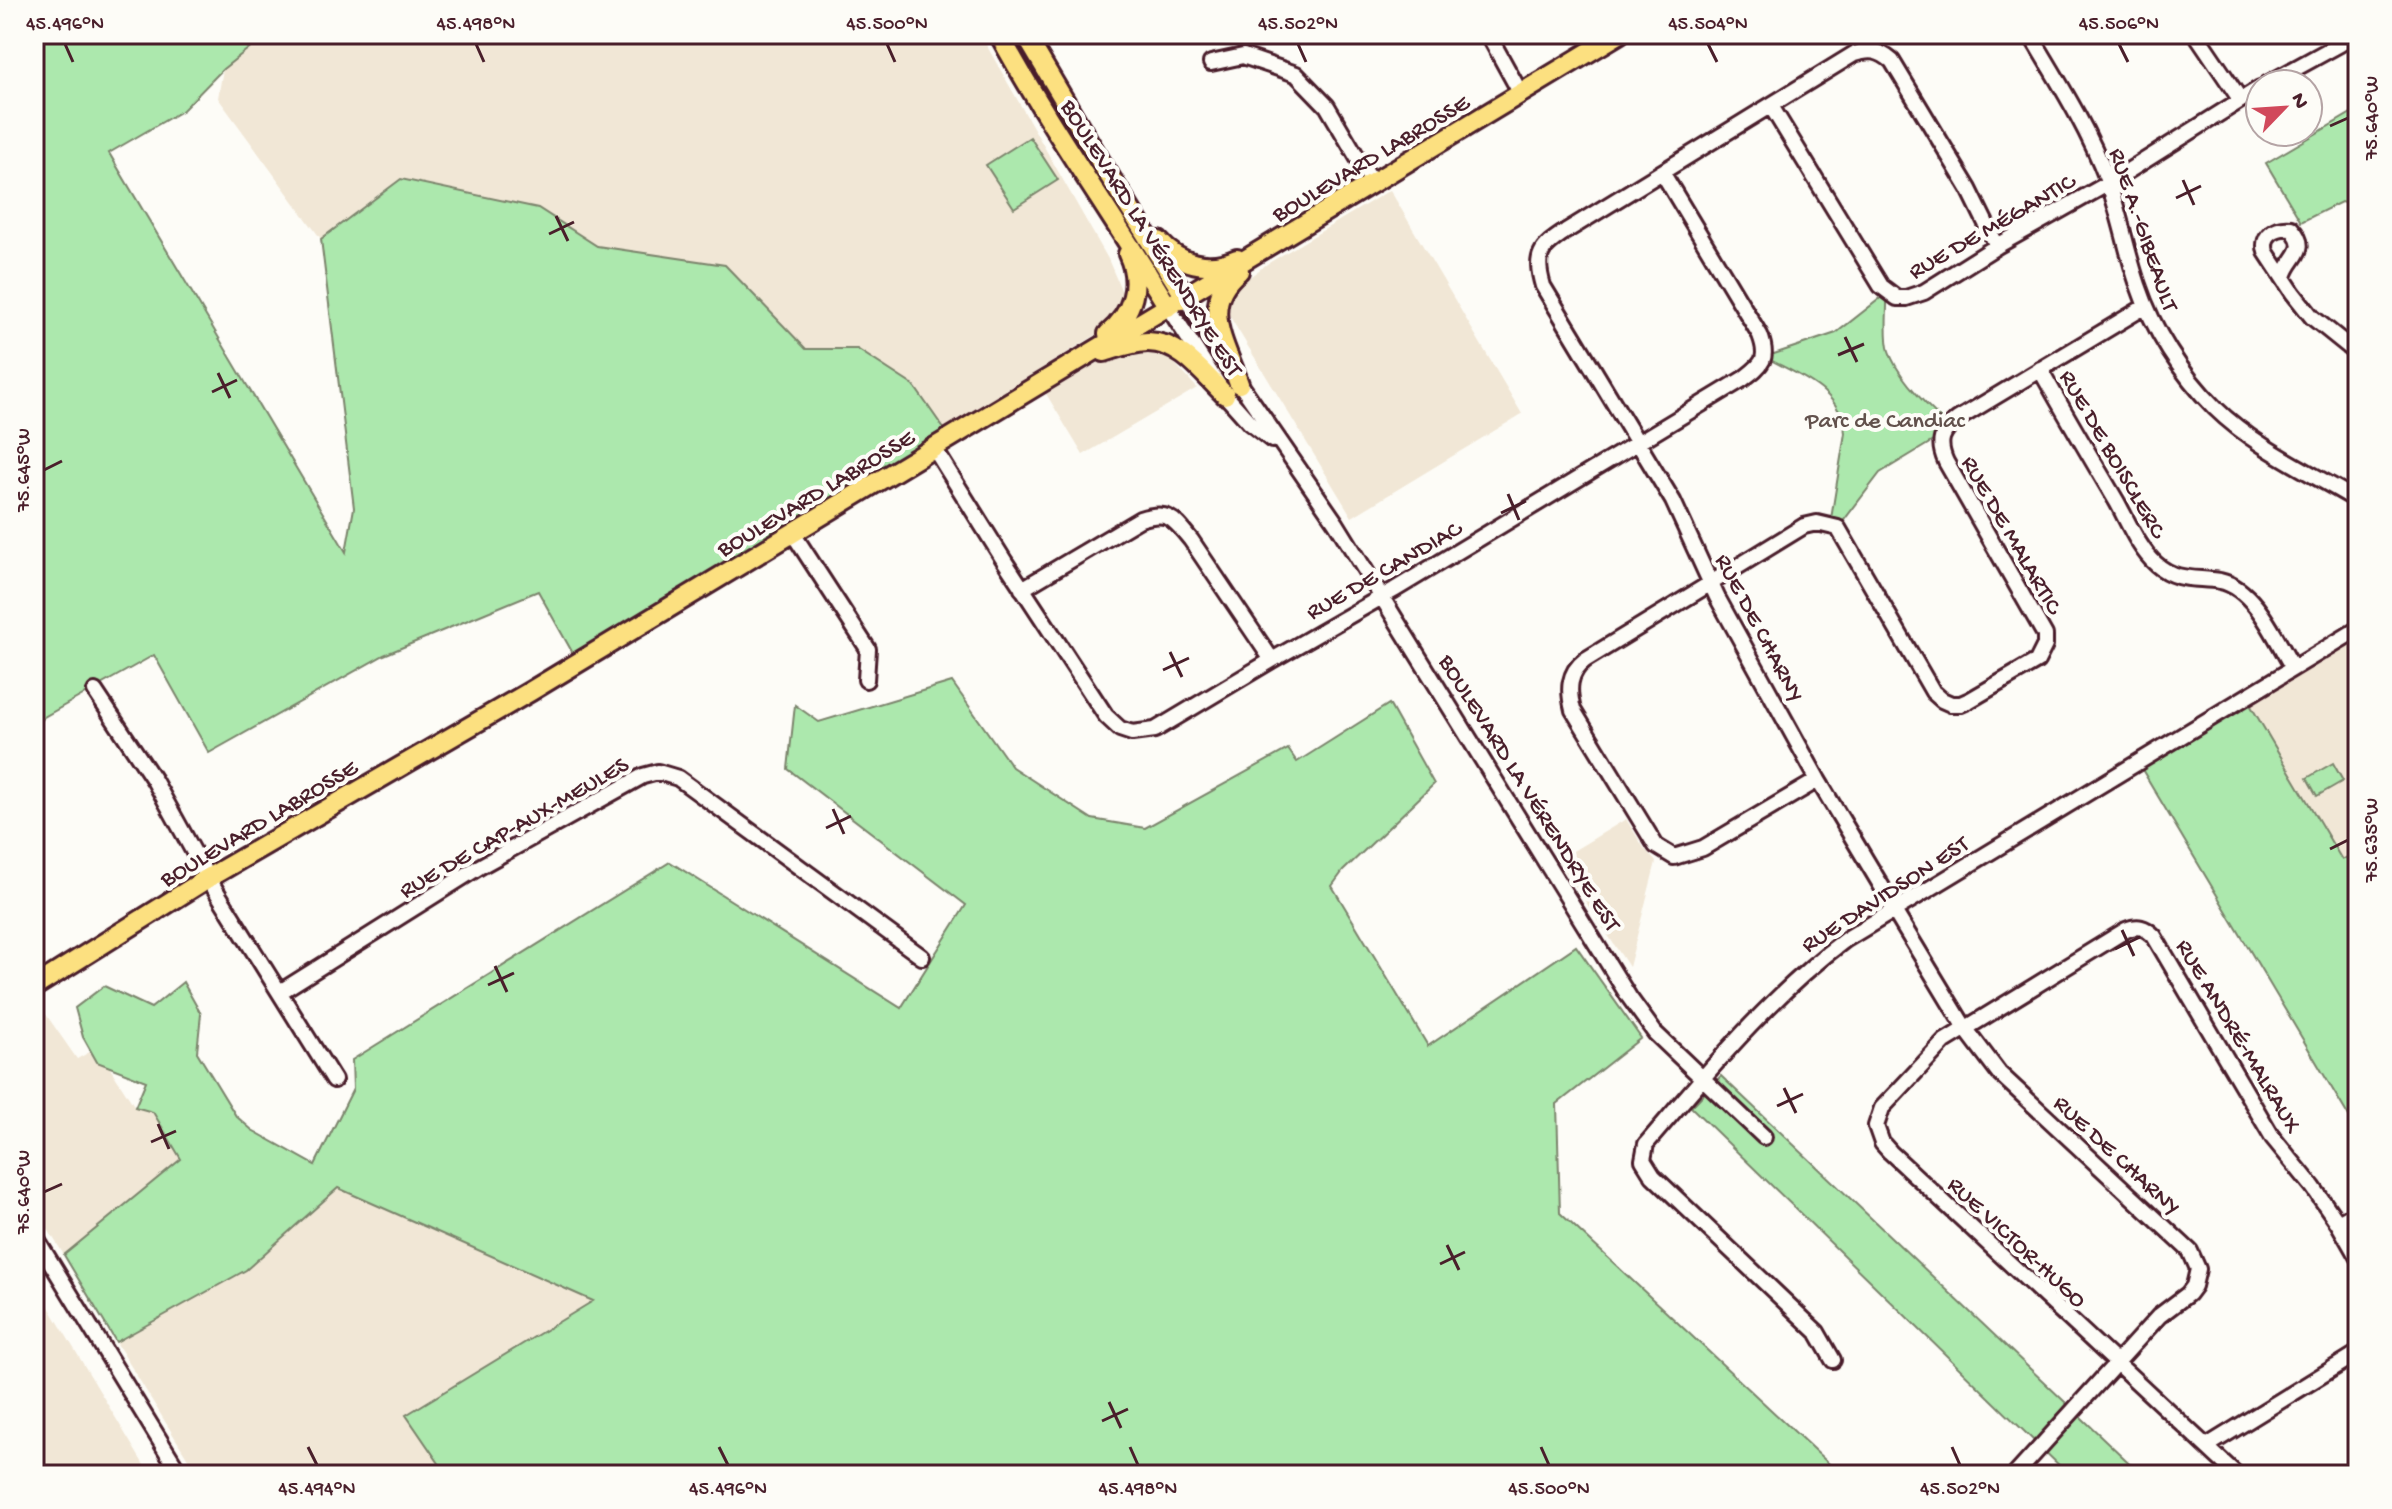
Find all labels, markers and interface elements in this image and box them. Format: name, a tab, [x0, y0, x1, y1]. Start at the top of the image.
text: 45.496°N	[26, 14, 104, 37]
text: 45.498°N	[437, 14, 515, 37]
text: 45.500°N	[846, 14, 928, 37]
text: 45.502°N	[1258, 14, 1338, 37]
text: 45.504°N	[1668, 14, 1748, 37]
text: 45.506°N	[2079, 14, 2159, 37]
north arrow	[2244, 68, 2324, 148]
text: 75.640°W	[2362, 76, 2385, 161]
street label: BOULEVARD LABROSSE	[1267, 89, 1477, 231]
text: N	[2284, 89, 2313, 113]
street label: BOULEVARD LA VÉRENDRYE EST	[1052, 94, 1248, 384]
street label: RUE A.-GIBEAULT	[2100, 145, 2184, 317]
street label: RUE DE MÉGANTIC	[1904, 167, 2083, 288]
street label: RUE DE BOISCLERC	[2051, 366, 2172, 546]
park label: Parc de Candiac	[1804, 408, 1966, 437]
street label: BOULEVARD LABROSSE	[712, 424, 922, 566]
text: 75.645°W	[14, 428, 37, 513]
street label: RUE DE MALARTIC	[1953, 452, 2068, 622]
street label: RUE DE CANDIAC	[1302, 515, 1469, 628]
street label: RUE DE CHARNY	[1707, 550, 1809, 708]
street label: BOULEVARD LA VÉRENDRYE EST	[1430, 649, 1626, 939]
street label: RUE DE CAP-AUX-MEULES	[395, 751, 635, 907]
street label: BOULEVARD LABROSSE	[155, 754, 365, 896]
text: 75.635°W	[2362, 798, 2385, 883]
street label: RUE DAVIDSON EST	[1797, 830, 1977, 961]
street label: RUE ANDRÉ-MALRAUX	[2168, 935, 2307, 1140]
street label: RUE DE CHARNY	[2046, 1090, 2185, 1223]
text: 75.640°W	[14, 1150, 37, 1235]
street label: RUE VICTOR-HUGO	[1940, 1172, 2091, 1316]
text: 45.494°N	[278, 1479, 356, 1502]
text: 45.496°N	[689, 1479, 767, 1502]
text: 45.498°N	[1099, 1479, 1177, 1502]
text: 45.500°N	[1508, 1479, 1590, 1502]
text: 45.502°N	[1920, 1479, 2000, 1502]

